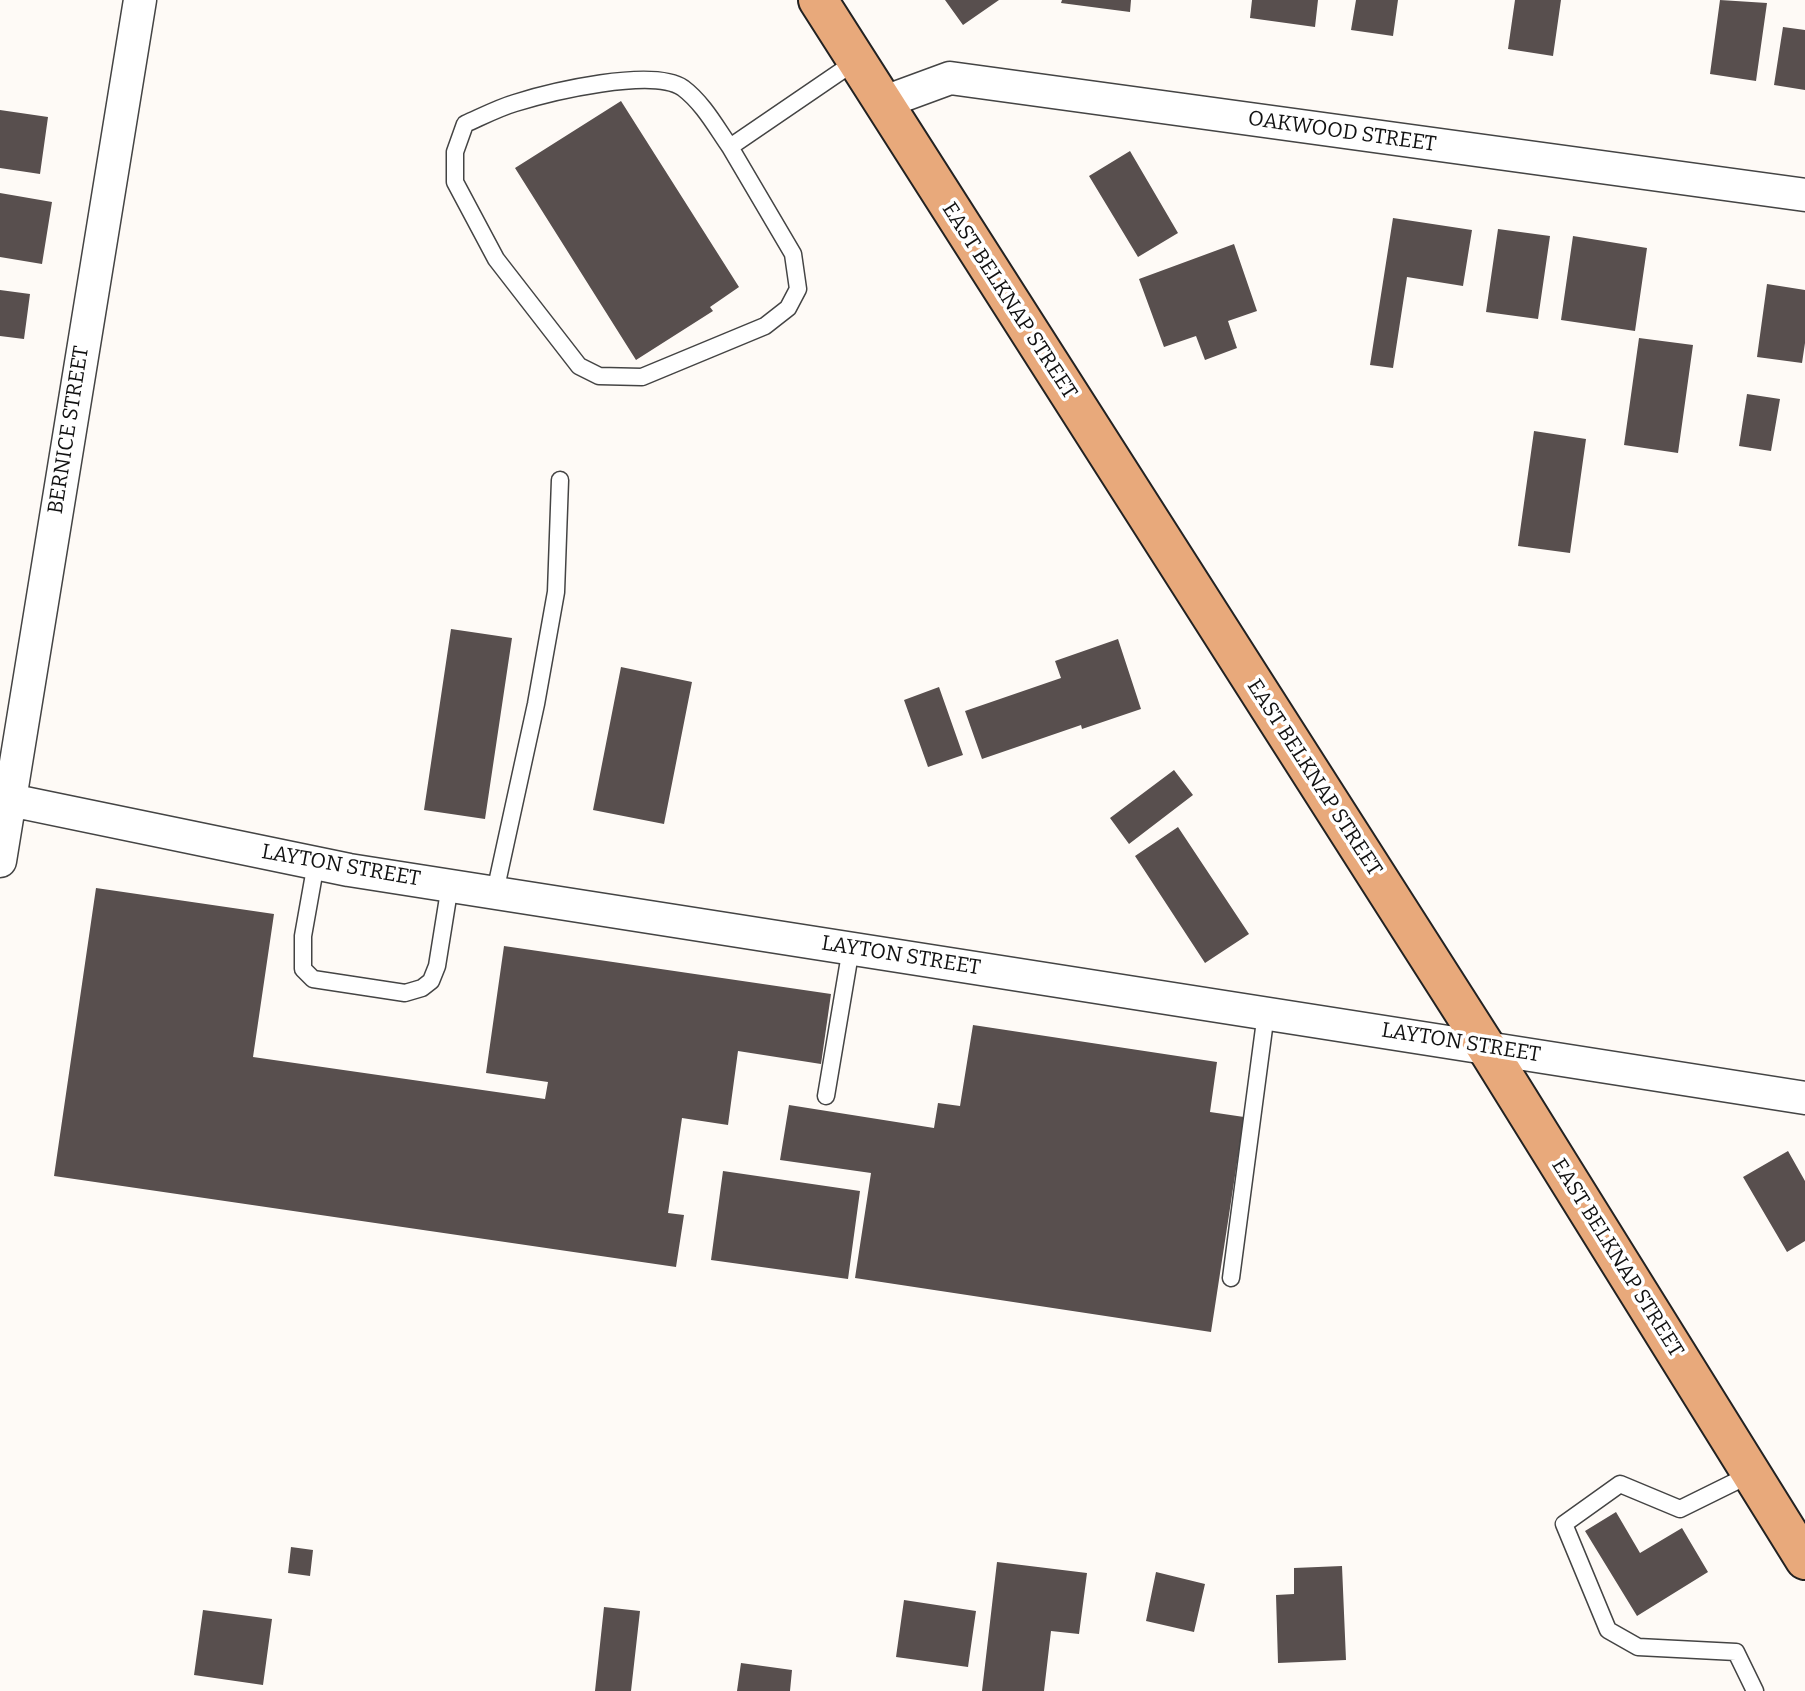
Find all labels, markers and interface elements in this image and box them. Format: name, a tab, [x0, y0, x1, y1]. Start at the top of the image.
street label: OAKWOOD STREET	[1246, 106, 1438, 158]
street label: EAST BELKNAP STREET	[936, 198, 1082, 404]
street label: BERNICE STREET	[43, 344, 95, 516]
street label: EAST BELKNAP STREET	[1241, 675, 1387, 881]
street label: LAYTON STREET	[260, 840, 422, 892]
street label: LAYTON STREET	[820, 931, 982, 981]
street label: LAYTON STREET	[1380, 1018, 1542, 1068]
street label: EAST BELKNAP STREET	[1546, 1154, 1688, 1362]

